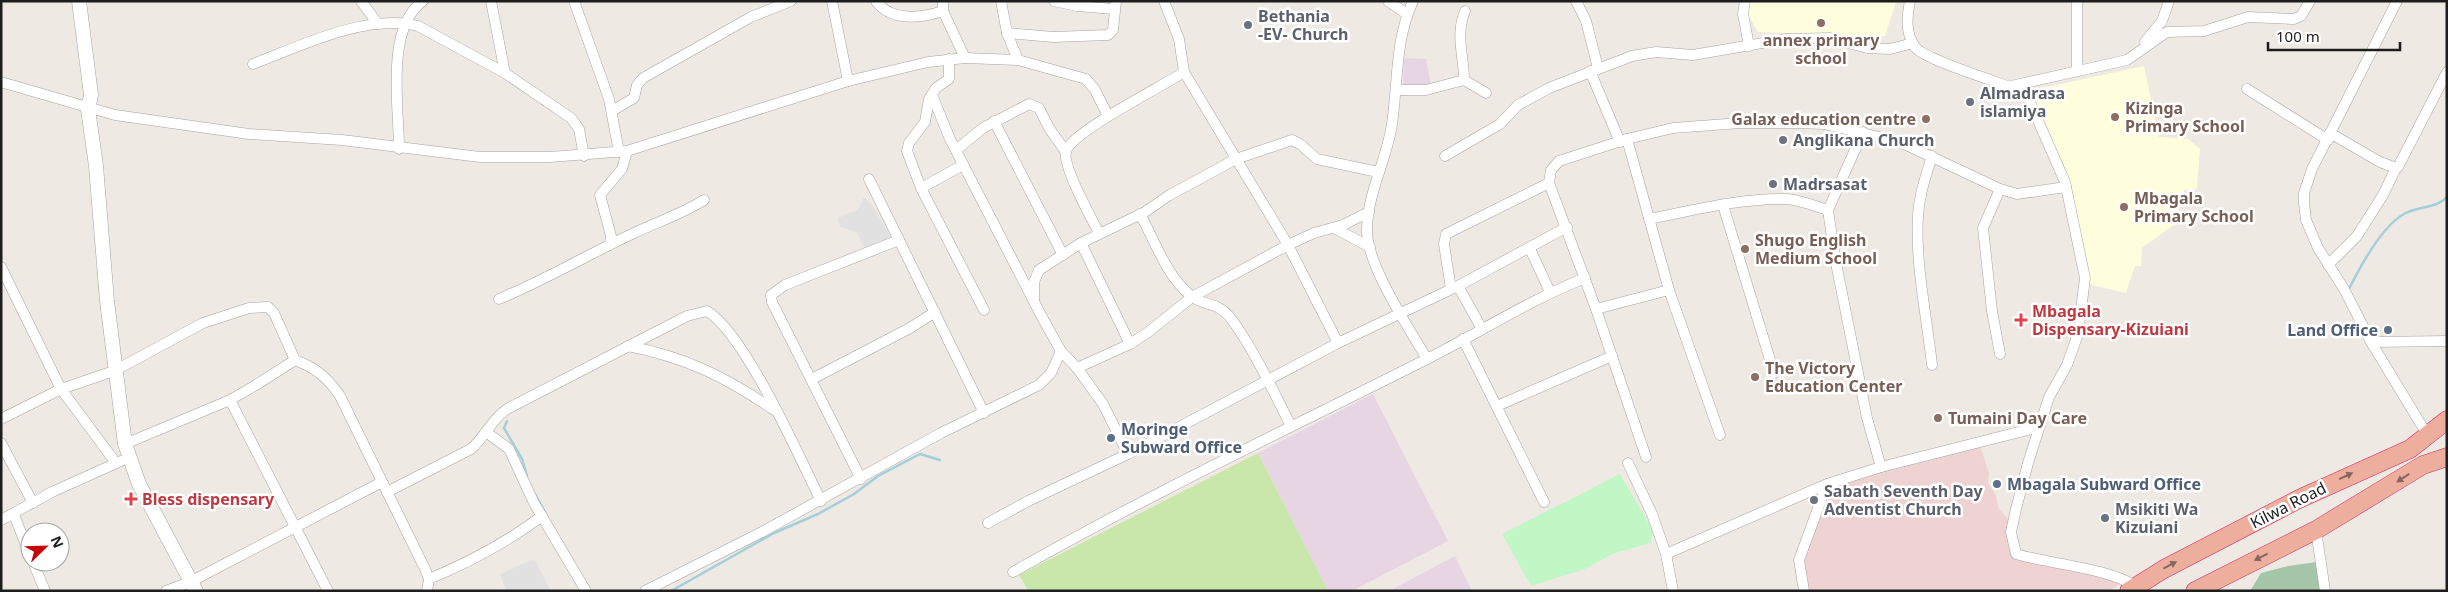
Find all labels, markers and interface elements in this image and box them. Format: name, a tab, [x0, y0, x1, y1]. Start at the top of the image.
place label: Bethania -EV- Church	[1258, 5, 1348, 45]
marker: annex primary school	[1815, 17, 1827, 29]
marker: Bethania -EV- Church	[1242, 19, 1254, 31]
scale bar	[2268, 20, 2400, 52]
text: 100 m	[2276, 26, 2320, 46]
place label: annex primary school	[1763, 29, 1880, 69]
place label: Almadrasa islamiya	[1980, 82, 2065, 122]
marker: Almadrasa islamiya	[1964, 96, 1976, 108]
place label: Kizinga Primary School	[2125, 97, 2245, 137]
place label: Galax education centre	[1731, 108, 1916, 130]
marker: Kizinga Primary School	[2109, 111, 2121, 123]
marker: Galax education centre	[1920, 113, 1932, 125]
place label: Anglikana Church	[1793, 129, 1934, 151]
marker: Anglikana Church	[1777, 134, 1789, 146]
place label: Madrsasat	[1783, 173, 1867, 195]
marker: Madrsasat	[1767, 178, 1779, 190]
place label: Mbagala Primary School	[2134, 187, 2254, 227]
marker: Mbagala Primary School	[2118, 201, 2130, 213]
place label: Shugo English Medium School	[1755, 229, 1877, 269]
marker: Shugo English Medium School	[1739, 243, 1751, 255]
place label: Mbagala Dispensary-Kizuiani	[2032, 300, 2189, 340]
marker: Mbagala Dispensary-Kizuiani	[2014, 313, 2028, 327]
place label: Land Office	[2287, 319, 2378, 341]
marker: Land Office	[2382, 324, 2394, 336]
place label: The Victory Education Center	[1765, 357, 1902, 397]
marker: The Victory Education Center	[1749, 371, 1761, 383]
place label: Tumaini Day Care	[1948, 407, 2087, 429]
marker: Tumaini Day Care	[1932, 412, 1944, 424]
place label: Moringe Subward Office	[1121, 418, 1242, 458]
marker: Moringe Subward Office	[1105, 432, 1117, 444]
one-way arrow	[2339, 472, 2354, 481]
place label: Mbagala Subward Office	[2007, 473, 2201, 495]
one-way arrow	[2396, 473, 2410, 483]
street label: Kilwa Road	[2246, 477, 2330, 533]
marker: Mbagala Subward Office	[1991, 478, 2003, 490]
place label: Sabath Seventh Day Adventist Church	[1824, 480, 1984, 520]
place label: Bless dispensary	[142, 488, 275, 510]
marker: Bless dispensary	[124, 492, 138, 506]
marker: Sabath Seventh Day Adventist Church	[1808, 494, 1820, 506]
place label: Msikiti Wa Kizuiani	[2115, 498, 2198, 538]
marker: Msikiti Wa Kizuiani	[2099, 512, 2111, 524]
north arrow	[20, 522, 70, 572]
text: N	[46, 533, 68, 551]
one-way arrow	[2254, 553, 2269, 561]
one-way arrow	[2163, 561, 2177, 569]

